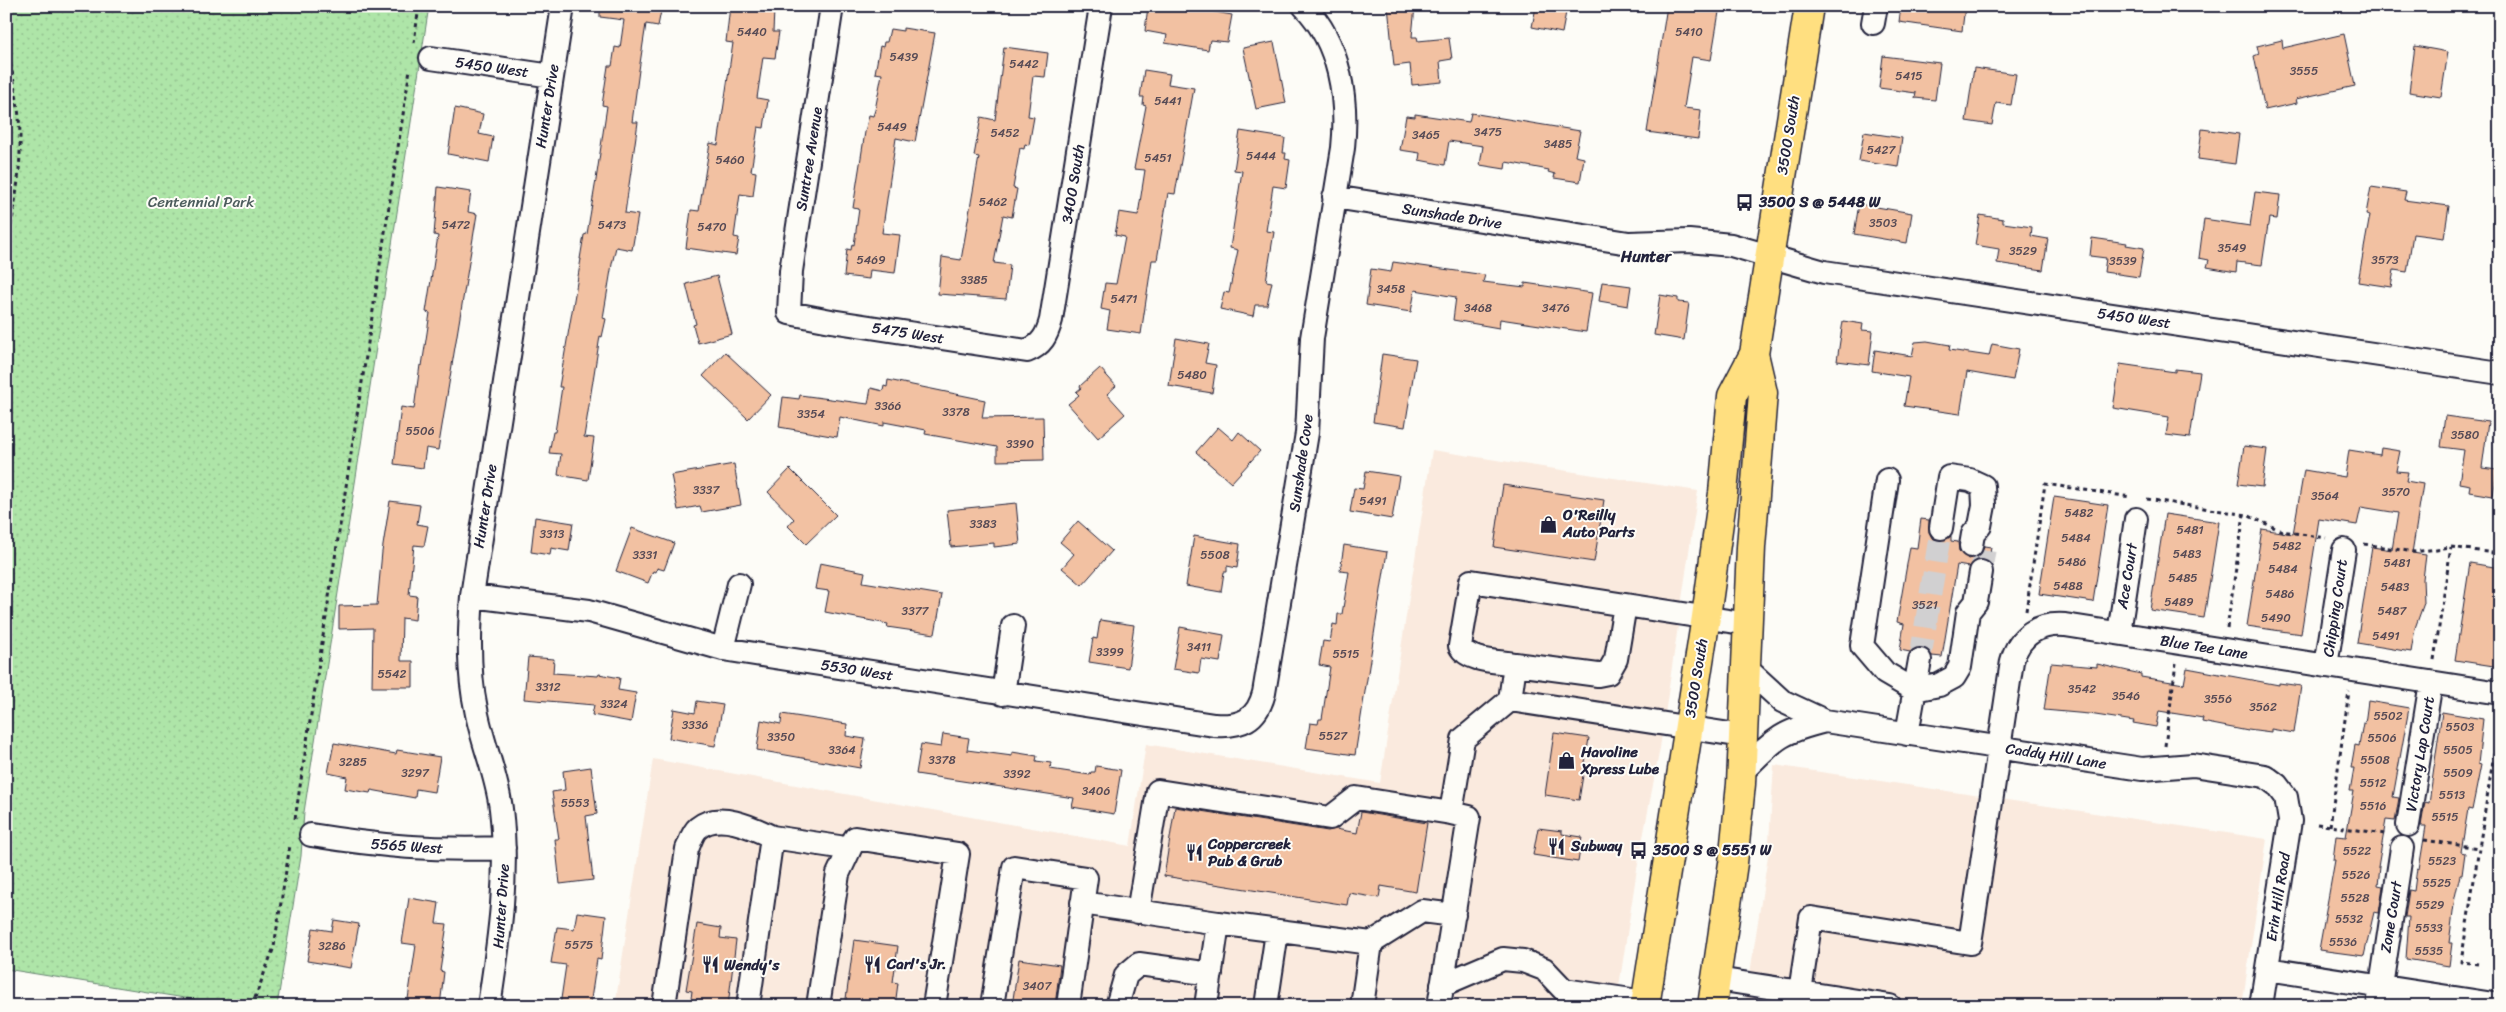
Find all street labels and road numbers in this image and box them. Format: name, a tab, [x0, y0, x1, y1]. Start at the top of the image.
street label: 5450 West	[454, 49, 531, 85]
street label: Hunter Drive	[528, 62, 567, 150]
street label: 3500 South	[1769, 93, 1807, 176]
street label: Suntree Avenue	[788, 105, 830, 213]
street label: 3400 South	[1054, 142, 1092, 226]
street label: Sunshade Drive	[1400, 195, 1504, 237]
street label: 5450 West	[2096, 300, 2173, 336]
street label: 5475 West	[870, 314, 946, 352]
street label: Sunshade Cove	[1281, 412, 1321, 514]
street label: Hunter Drive	[466, 462, 505, 550]
street label: Ace Court	[2109, 540, 2145, 612]
street label: Chipping Court	[2315, 557, 2355, 659]
street label: Blue Tee Lane	[2158, 627, 2250, 667]
street label: 3500 South	[1677, 636, 1715, 719]
street label: 5530 West	[819, 651, 895, 689]
street label: Victory Lap Court	[2398, 694, 2442, 814]
street label: Caddy Hill Lane	[2004, 735, 2109, 777]
street label: 5565 West	[370, 830, 445, 862]
street label: Erin Hill Road	[2258, 850, 2298, 943]
street label: Hunter Drive	[485, 862, 517, 949]
street label: Zone Court	[2372, 878, 2410, 955]

